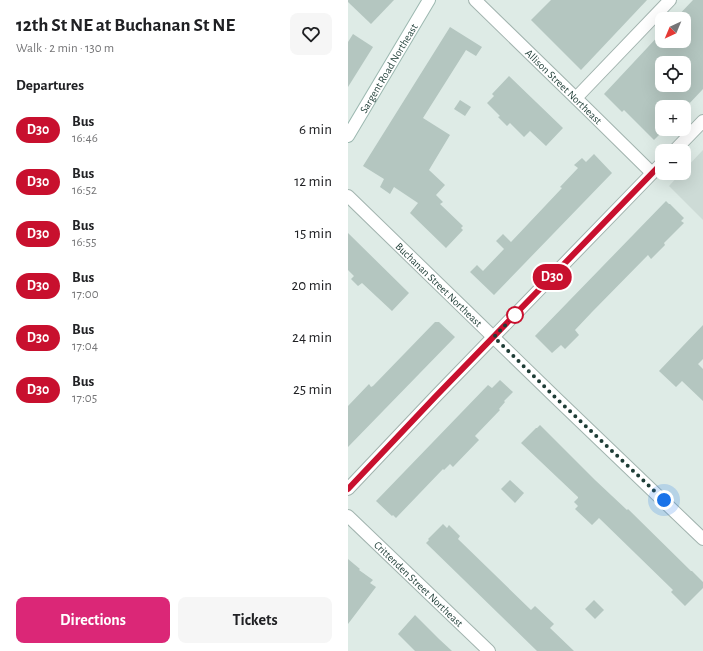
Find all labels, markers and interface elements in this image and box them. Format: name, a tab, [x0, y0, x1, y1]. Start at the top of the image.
north arrow	[655, 12, 691, 48]
map controls	[655, 12, 691, 180]
button: heart	[290, 13, 332, 55]
text: 12th St NE at Buchanan St NE	[16, 16, 235, 35]
street label: Sargent Road Northeast	[358, 21, 420, 115]
text: Walk · 2 min · 130 m	[16, 42, 114, 55]
street label: Allison Street Northeast	[523, 47, 604, 127]
button: locate	[655, 56, 691, 92]
text: Departures	[16, 78, 84, 93]
button: +	[655, 100, 691, 136]
text: Bus	[72, 114, 94, 129]
text: 6 min	[299, 122, 332, 137]
text: D30	[27, 123, 49, 137]
text: 16:46	[72, 132, 98, 145]
button: −	[655, 144, 691, 180]
text: Bus	[72, 166, 94, 181]
text: 12 min	[294, 174, 332, 189]
text: D30	[27, 175, 49, 189]
text: 16:52	[72, 184, 97, 197]
text: Bus	[72, 218, 94, 233]
text: 15 min	[295, 226, 332, 241]
text: D30	[27, 227, 49, 241]
text: 16:55	[72, 236, 96, 249]
street label: Buchanan Street Northeast	[393, 241, 484, 329]
line badge: D30	[529, 264, 575, 290]
text: Bus	[72, 270, 94, 285]
text: D30	[541, 270, 563, 284]
text: 20 min	[291, 278, 332, 293]
text: D30	[27, 279, 49, 293]
text: 17:00	[72, 288, 99, 301]
unlabelled marker	[506, 306, 524, 324]
text: Bus	[72, 322, 94, 337]
text: 24 min	[292, 330, 332, 345]
text: D30	[27, 331, 49, 345]
text: 17:04	[72, 340, 98, 353]
text: Bus	[72, 374, 94, 389]
text: 25 min	[293, 382, 332, 397]
text: D30	[27, 383, 49, 397]
text: 17:05	[72, 392, 97, 405]
your location	[654, 490, 674, 510]
street label: Crittenden Street Northeast	[372, 539, 465, 629]
button: Directions	[16, 597, 170, 643]
button: Tickets	[178, 597, 332, 643]

